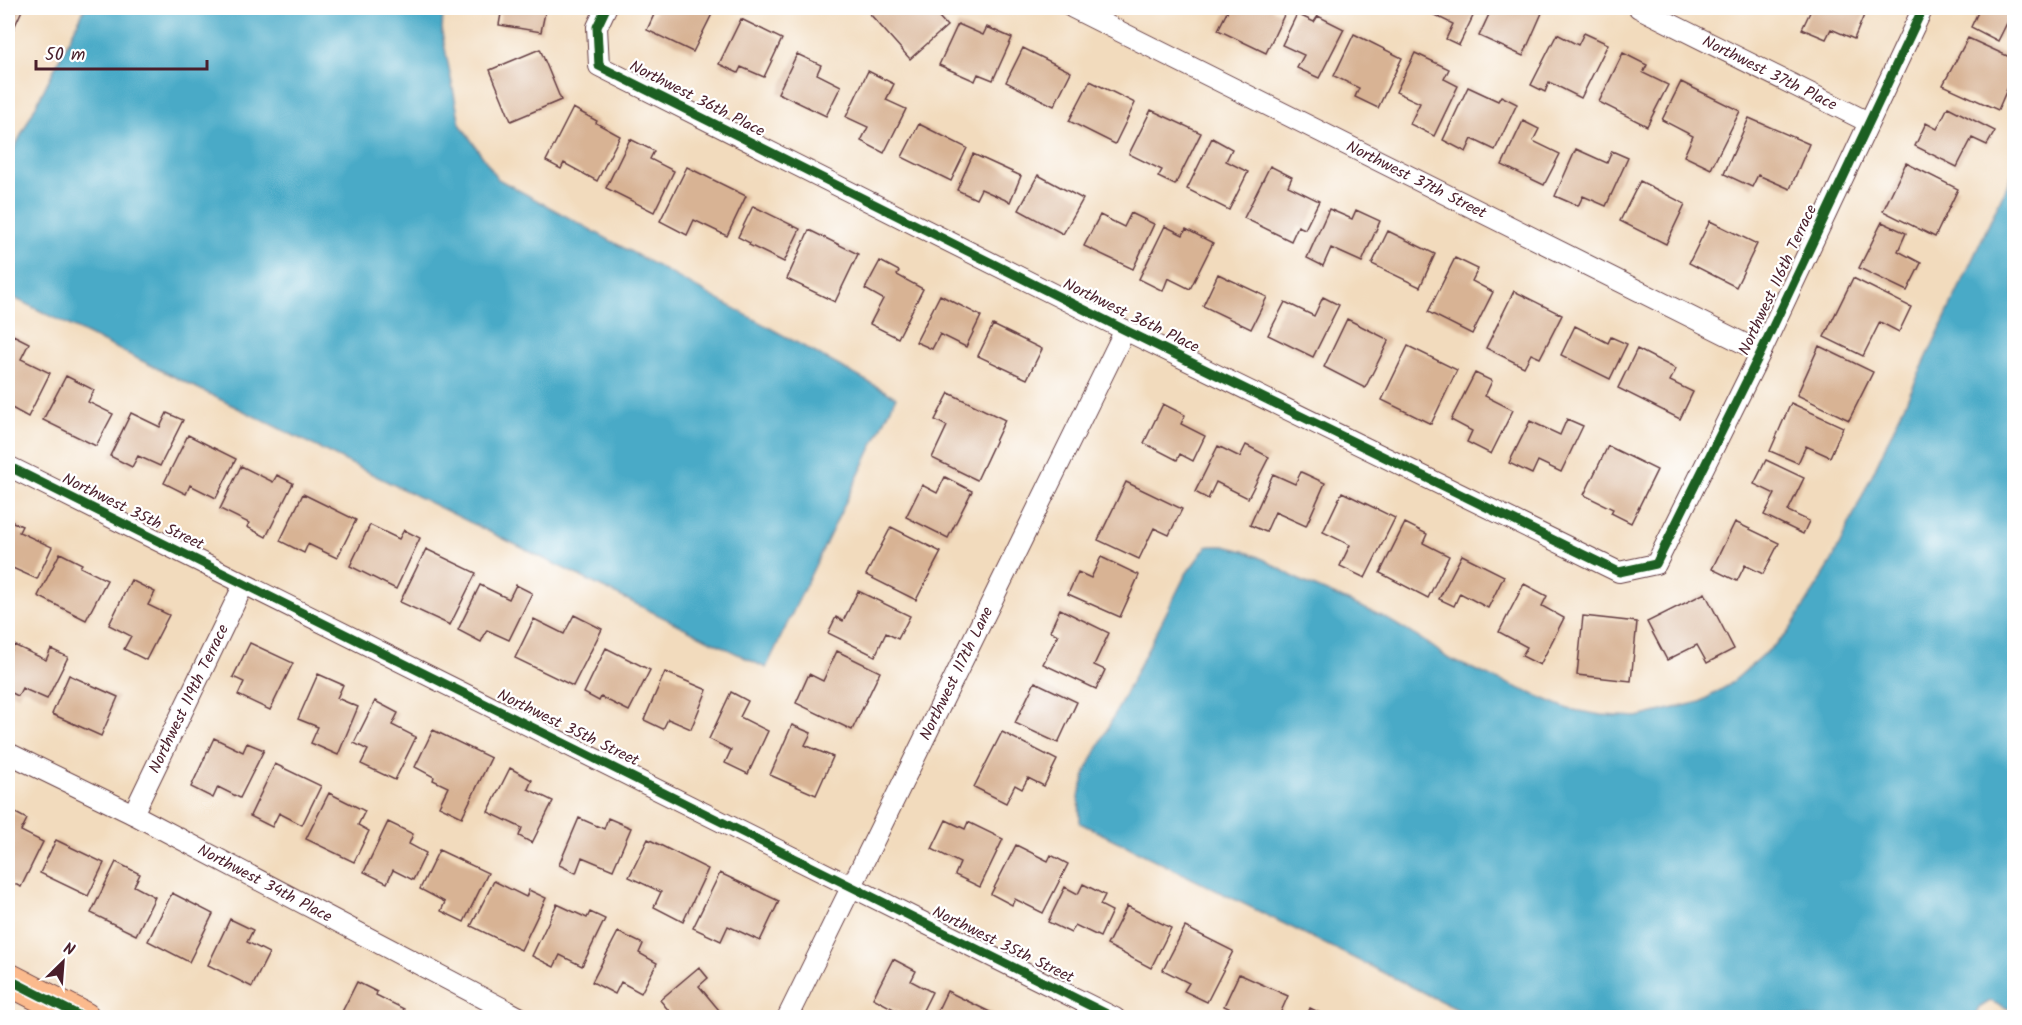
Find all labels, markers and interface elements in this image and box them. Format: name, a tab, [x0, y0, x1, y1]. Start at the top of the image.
street label: Northwest 37th Place	[1698, 29, 1841, 117]
scale bar	[36, 33, 207, 71]
text: 50 m	[45, 41, 85, 70]
street label: Northwest 36th Place	[625, 54, 769, 144]
street label: Northwest 37th Street	[1342, 134, 1492, 226]
street label: Northwest 116th Terrace	[1732, 200, 1824, 360]
street label: Northwest 36th Place	[1058, 272, 1204, 360]
street label: Northwest 35th Street	[58, 467, 209, 558]
street label: Northwest 117th Lane	[913, 602, 1000, 744]
street label: Northwest 119th Terrace	[142, 620, 235, 778]
street label: Northwest 35th Street	[493, 683, 644, 774]
street label: Northwest 34th Place	[193, 838, 337, 929]
street label: Northwest 35th Street	[928, 900, 1079, 991]
north arrow	[33, 932, 93, 992]
text: N	[59, 936, 79, 963]

